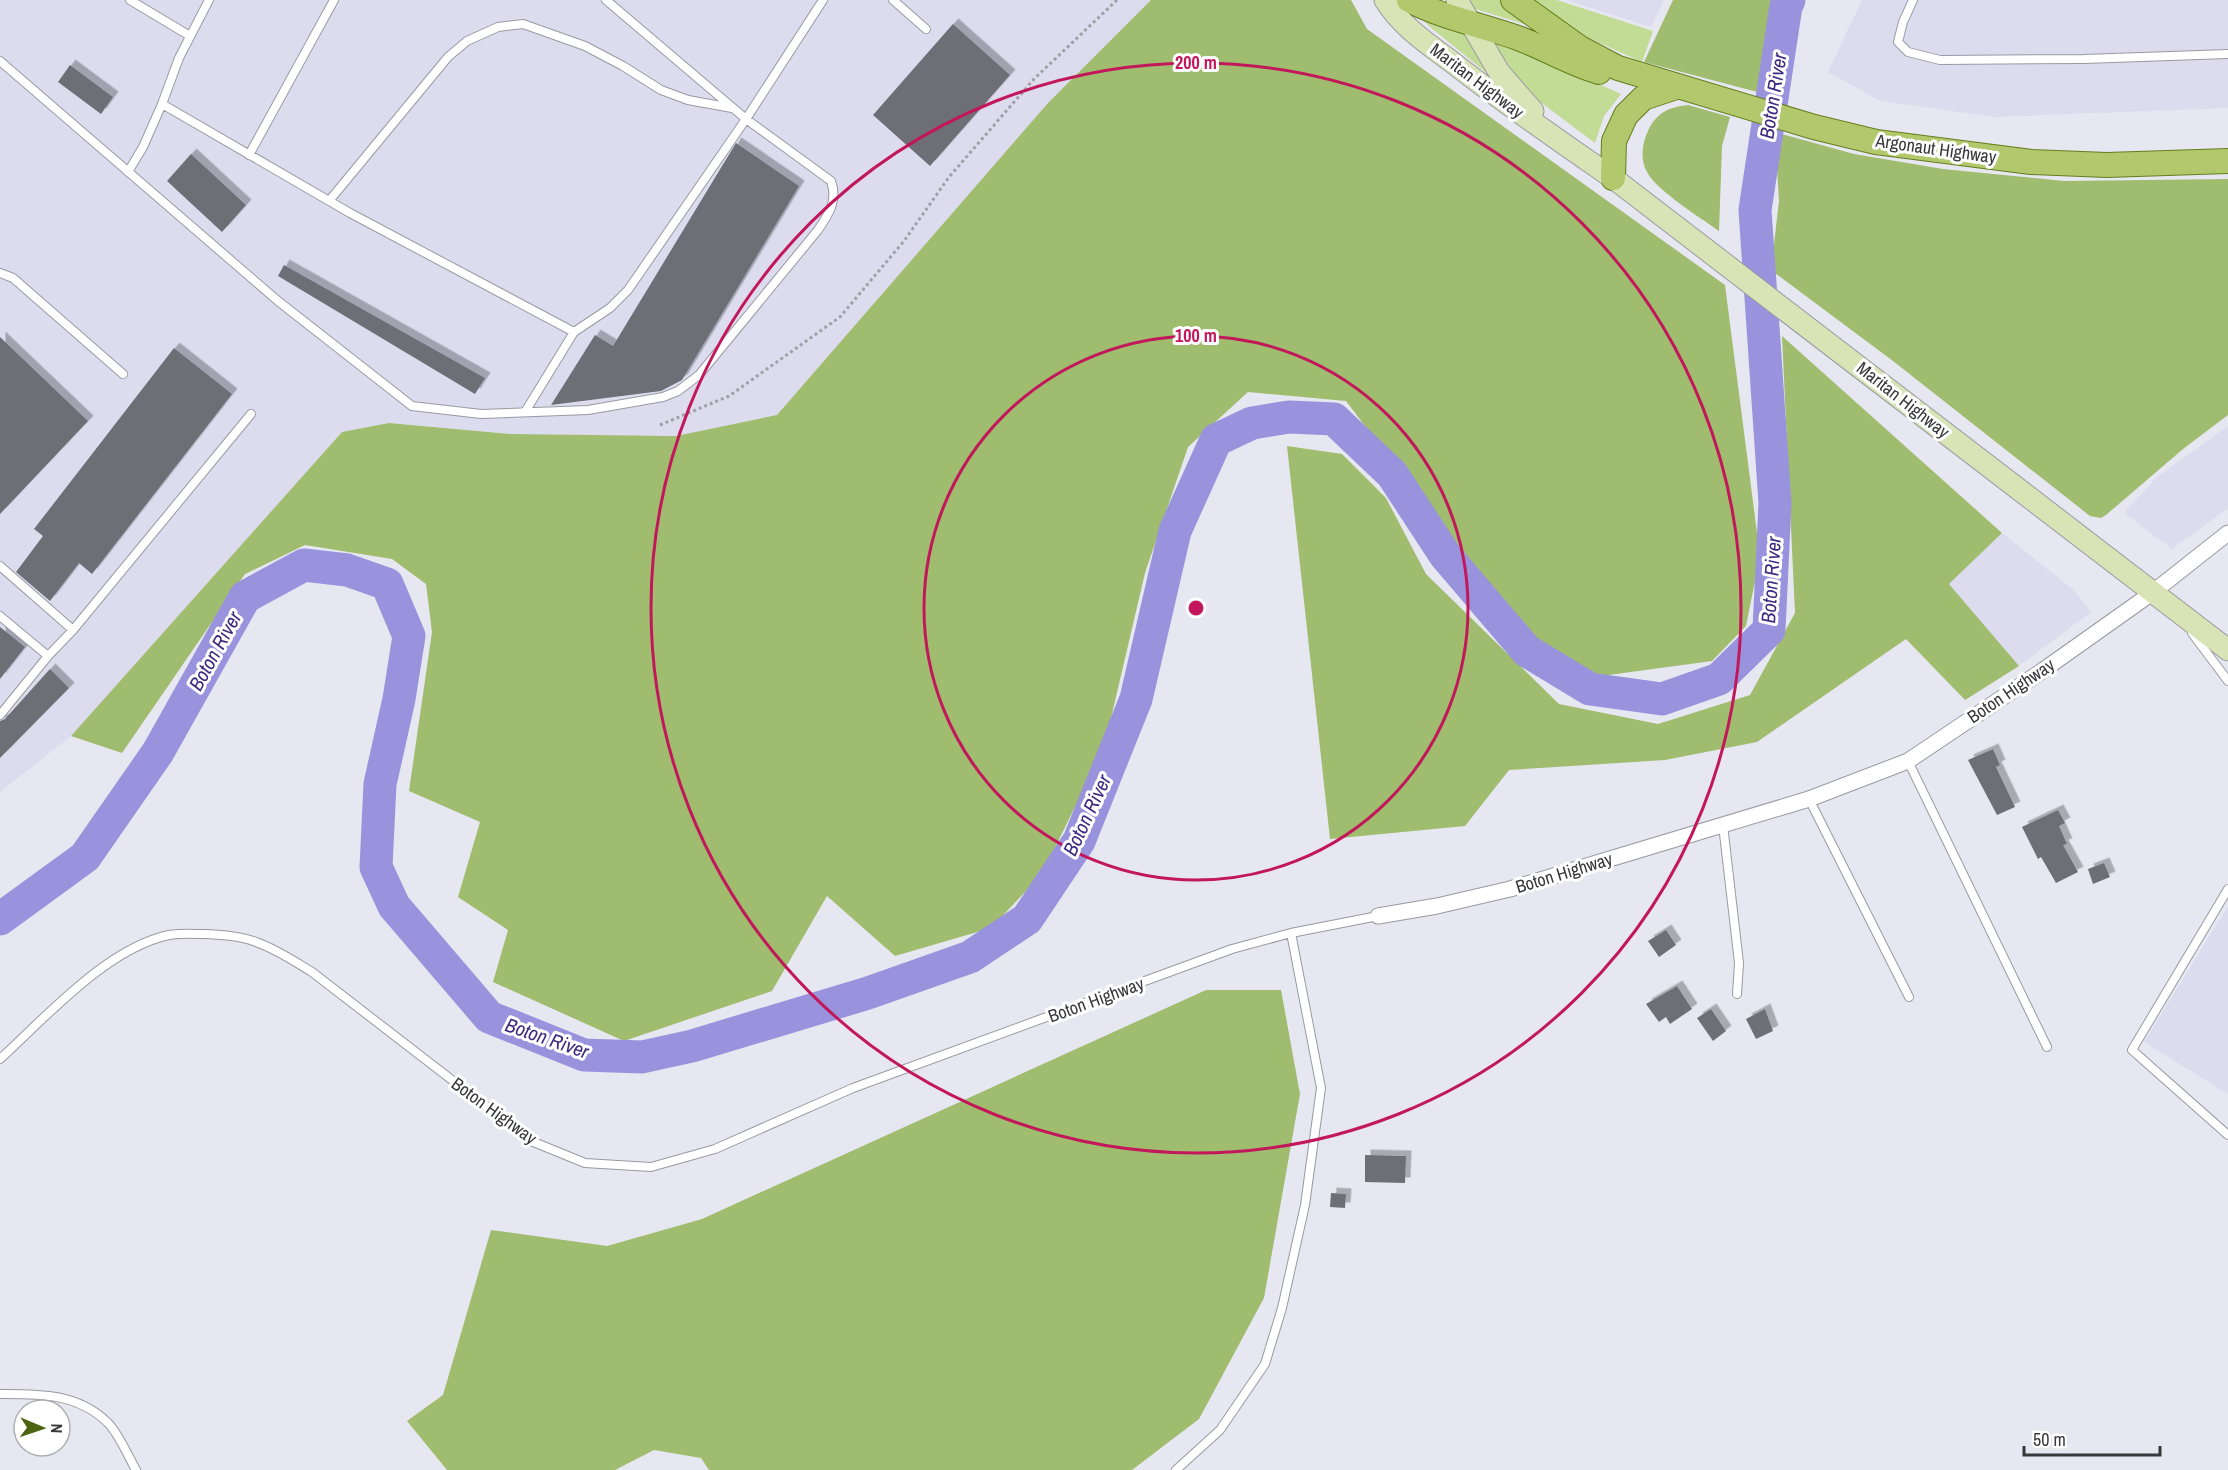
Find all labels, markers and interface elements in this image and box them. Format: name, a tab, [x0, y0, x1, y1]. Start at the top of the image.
street label: Maritan Highway	[1425, 37, 1530, 125]
text: 200 m	[1175, 50, 1217, 75]
water label: Boton River	[1752, 51, 1793, 141]
street label: Argonaut Highway	[1873, 128, 1999, 169]
text: 100 m	[1175, 323, 1217, 348]
street label: Maritan Highway	[1852, 355, 1955, 444]
water label: Boton River	[1754, 535, 1787, 624]
centre of rings	[1186, 598, 1206, 618]
water label: Boton River	[182, 606, 248, 695]
street label: Boton Highway	[1962, 652, 2060, 729]
water label: Boton River	[1056, 769, 1117, 860]
street label: Boton Highway	[1512, 846, 1616, 899]
street label: Boton Highway	[1045, 970, 1148, 1028]
water label: Boton River	[502, 1011, 593, 1065]
street label: Boton Highway	[446, 1071, 543, 1150]
north arrow	[12, 1398, 72, 1458]
scale bar	[2024, 1419, 2160, 1457]
text: N	[46, 1423, 68, 1434]
text: 50 m	[2033, 1427, 2066, 1452]

